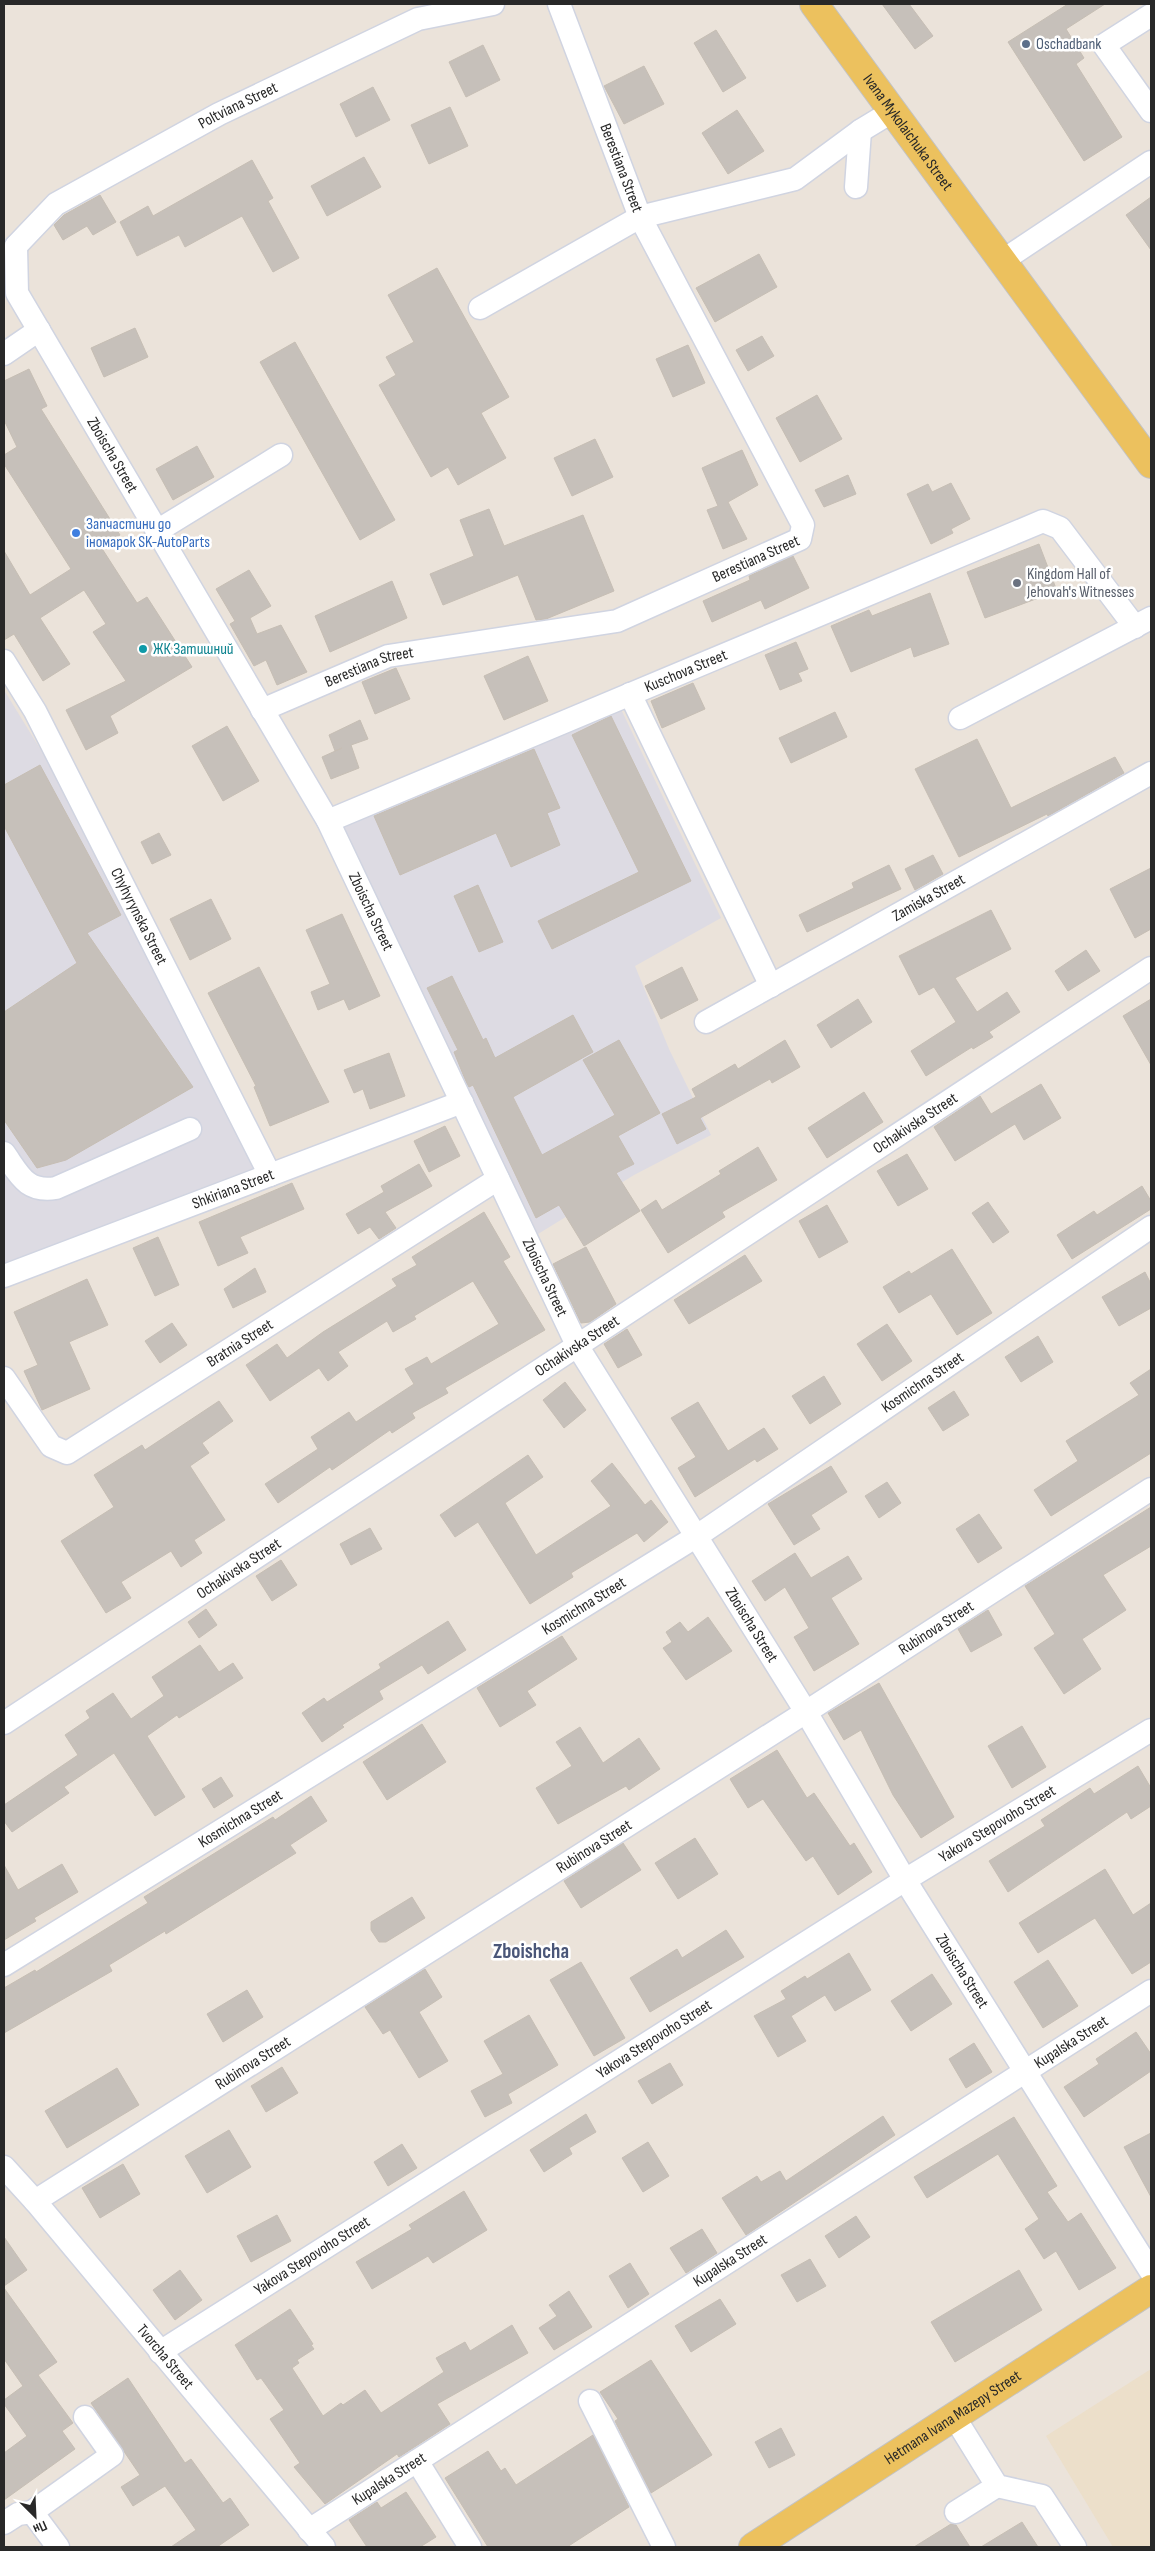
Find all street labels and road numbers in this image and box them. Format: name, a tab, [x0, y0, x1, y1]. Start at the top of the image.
street label: Ivana Mykolaichuka Street	[859, 70, 957, 194]
street label: Poltviana Street	[195, 78, 281, 133]
street label: Berestiana Street	[595, 121, 647, 215]
street label: Zboischa Street	[83, 414, 142, 496]
street label: Berestiana Street	[709, 531, 803, 587]
street label: Berestiana Street	[322, 643, 415, 691]
street label: Kuschova Street	[642, 645, 730, 697]
street label: Chyhyrynska Street	[107, 865, 171, 968]
street label: Zboischa Street	[344, 869, 398, 954]
street label: Zamiska Street	[889, 870, 968, 925]
street label: Ochakivska Street	[870, 1088, 961, 1158]
street label: Shkiriana Street	[189, 1165, 277, 1213]
street label: Zboischa Street	[518, 1235, 572, 1320]
street label: Ochakivska Street	[531, 1311, 623, 1380]
street label: Bratnia Street	[203, 1315, 277, 1371]
street label: Kosmichna Street	[878, 1348, 967, 1417]
street label: Ochakivska Street	[193, 1534, 285, 1603]
street label: Kosmichna Street	[538, 1573, 629, 1639]
street label: Zboischa Street	[721, 1584, 782, 1666]
street label: Rubinova Street	[895, 1597, 977, 1659]
street label: Yakova Stepovoho Street	[936, 1781, 1059, 1866]
street label: Kosmichna Street	[195, 1785, 286, 1852]
street label: Rubinova Street	[553, 1815, 635, 1877]
street label: Zboischa Street	[932, 1930, 993, 2012]
street label: Yakova Stepovoho Street	[593, 1995, 716, 2083]
street label: Kupalska Street	[1031, 2011, 1112, 2073]
street label: Rubinova Street	[212, 2032, 294, 2094]
street label: Yakova Stepovoho Street	[251, 2212, 373, 2299]
street label: Kupalska Street	[690, 2230, 771, 2291]
street label: Tvorcha Street	[133, 2321, 198, 2393]
street label: Hetmana Ivana Mazepy Street	[881, 2366, 1025, 2469]
street label: Kupalska Street	[349, 2448, 430, 2509]

